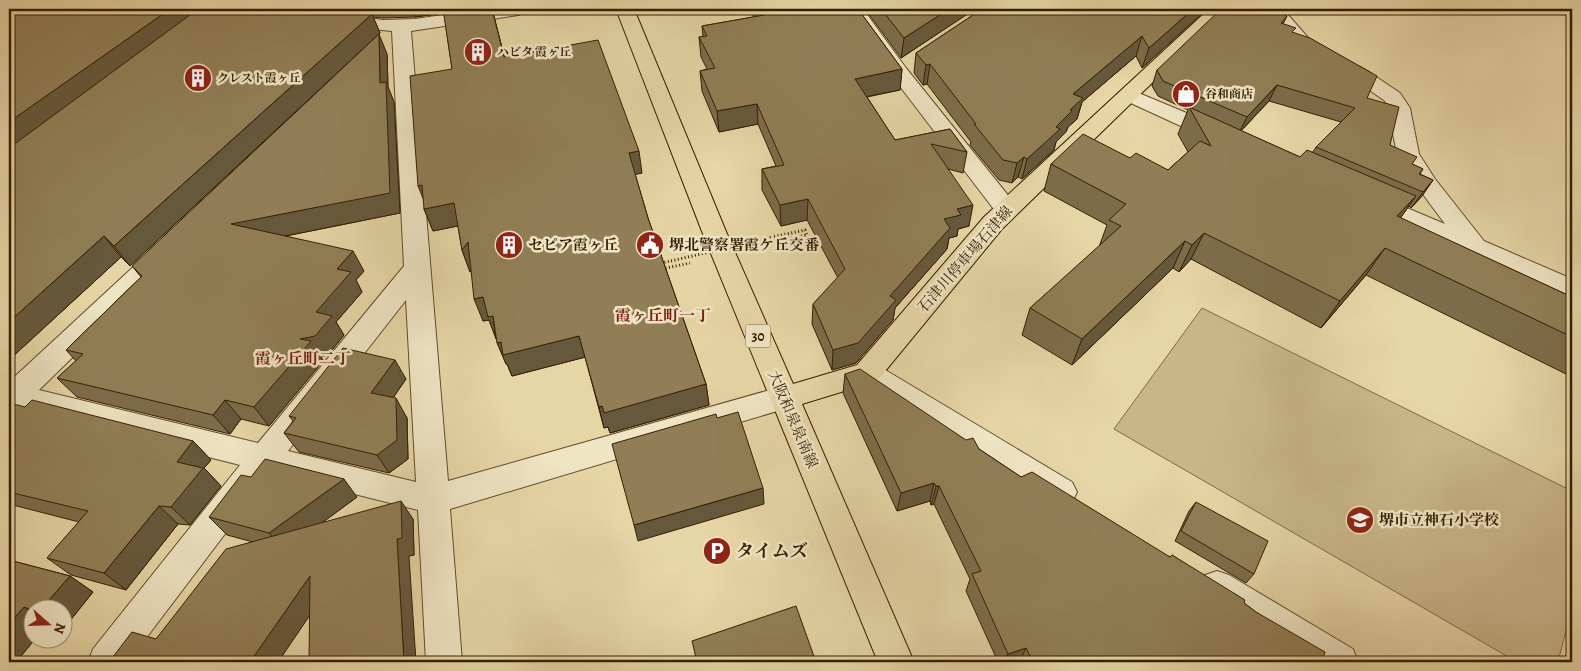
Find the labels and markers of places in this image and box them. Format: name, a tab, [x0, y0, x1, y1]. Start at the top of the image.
building icon: ハビタ 霞ヶ丘	[463, 37, 493, 67]
place label: ハビタ 霞ヶ丘	[497, 44, 571, 60]
building icon: クレスト霞ヶ丘	[183, 63, 213, 93]
place label: クレスト霞ヶ丘	[217, 70, 301, 86]
shop icon: 谷和商店	[1171, 79, 1201, 109]
place label: 谷和商店	[1205, 86, 1253, 102]
building icon: セピア霞ヶ丘	[494, 230, 524, 260]
public building icon: 堺北警察署霞ケ丘交番	[635, 230, 665, 260]
place label: セピア霞ヶ丘	[528, 235, 618, 255]
place label: 堺北警察署霞ケ丘交番	[669, 235, 820, 255]
school or university icon: 堺市立神石小学校	[1345, 505, 1375, 535]
place label: 堺市立神石小学校	[1379, 510, 1499, 530]
parking icon: タイムズ	[702, 536, 732, 566]
place label: タイムズ	[736, 539, 808, 563]

